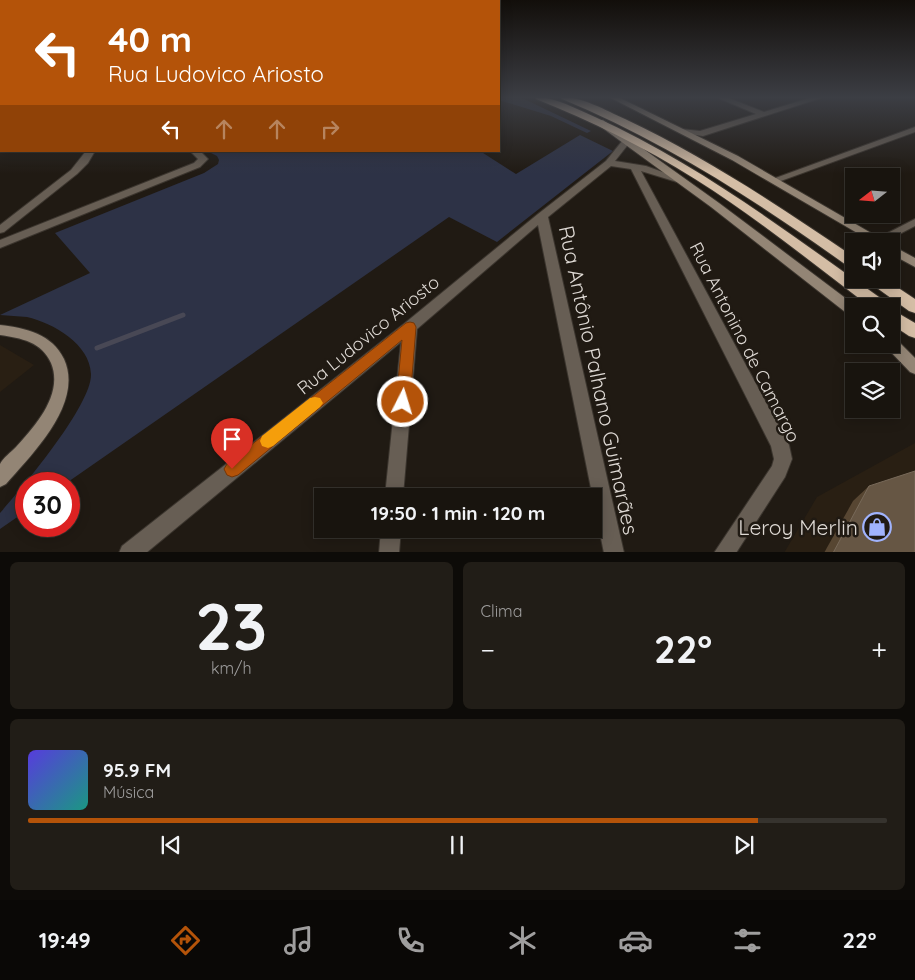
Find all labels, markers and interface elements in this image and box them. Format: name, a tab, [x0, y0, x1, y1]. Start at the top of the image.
text: 40 m	[108, 17, 192, 61]
icon: left	[25, 20, 90, 85]
text: Rua Ludovico Ariosto	[108, 60, 324, 88]
icon: left	[157, 115, 185, 143]
icon: ahead	[210, 115, 238, 143]
icon: ahead	[263, 115, 291, 143]
icon: right	[316, 115, 344, 143]
north arrow	[845, 168, 900, 222]
map controls	[845, 168, 900, 418]
street label: Rua Antônio Palhano Guimarães	[554, 223, 644, 537]
button: sound	[845, 233, 900, 288]
street label: Rua Antonino de Camargo	[684, 238, 806, 446]
street label: Rua Ludovico Ariosto	[292, 271, 444, 399]
button: search	[845, 298, 900, 353]
button: layers	[845, 363, 900, 418]
position arrow	[376, 375, 428, 427]
pin	[211, 418, 253, 469]
icon: arrive	[218, 425, 246, 453]
speed limit sign: 30	[15, 472, 80, 537]
text: 19:50 · 1 min · 120 m	[371, 501, 545, 525]
shop icon: Leroy Merlin	[862, 512, 892, 542]
place label: Leroy Merlin	[738, 514, 858, 540]
text: 23	[195, 585, 267, 666]
text: Clima	[481, 601, 522, 621]
text: 22°	[654, 625, 712, 673]
text: −	[481, 632, 495, 667]
text: +	[871, 632, 887, 667]
text: km/h	[211, 658, 252, 678]
text: 95.9 FM	[103, 758, 171, 782]
text: Música	[103, 782, 154, 802]
icon: previous	[157, 831, 185, 859]
icon: pause	[443, 831, 471, 859]
icon: next	[730, 831, 758, 859]
icon: directions	[168, 923, 203, 958]
icon: music	[281, 923, 316, 958]
icon: phone	[393, 923, 428, 958]
icon: climate	[505, 923, 540, 958]
icon: car	[618, 923, 653, 958]
icon: filters	[730, 923, 765, 958]
text: 19:49	[39, 926, 91, 954]
text: 22°	[843, 926, 876, 954]

